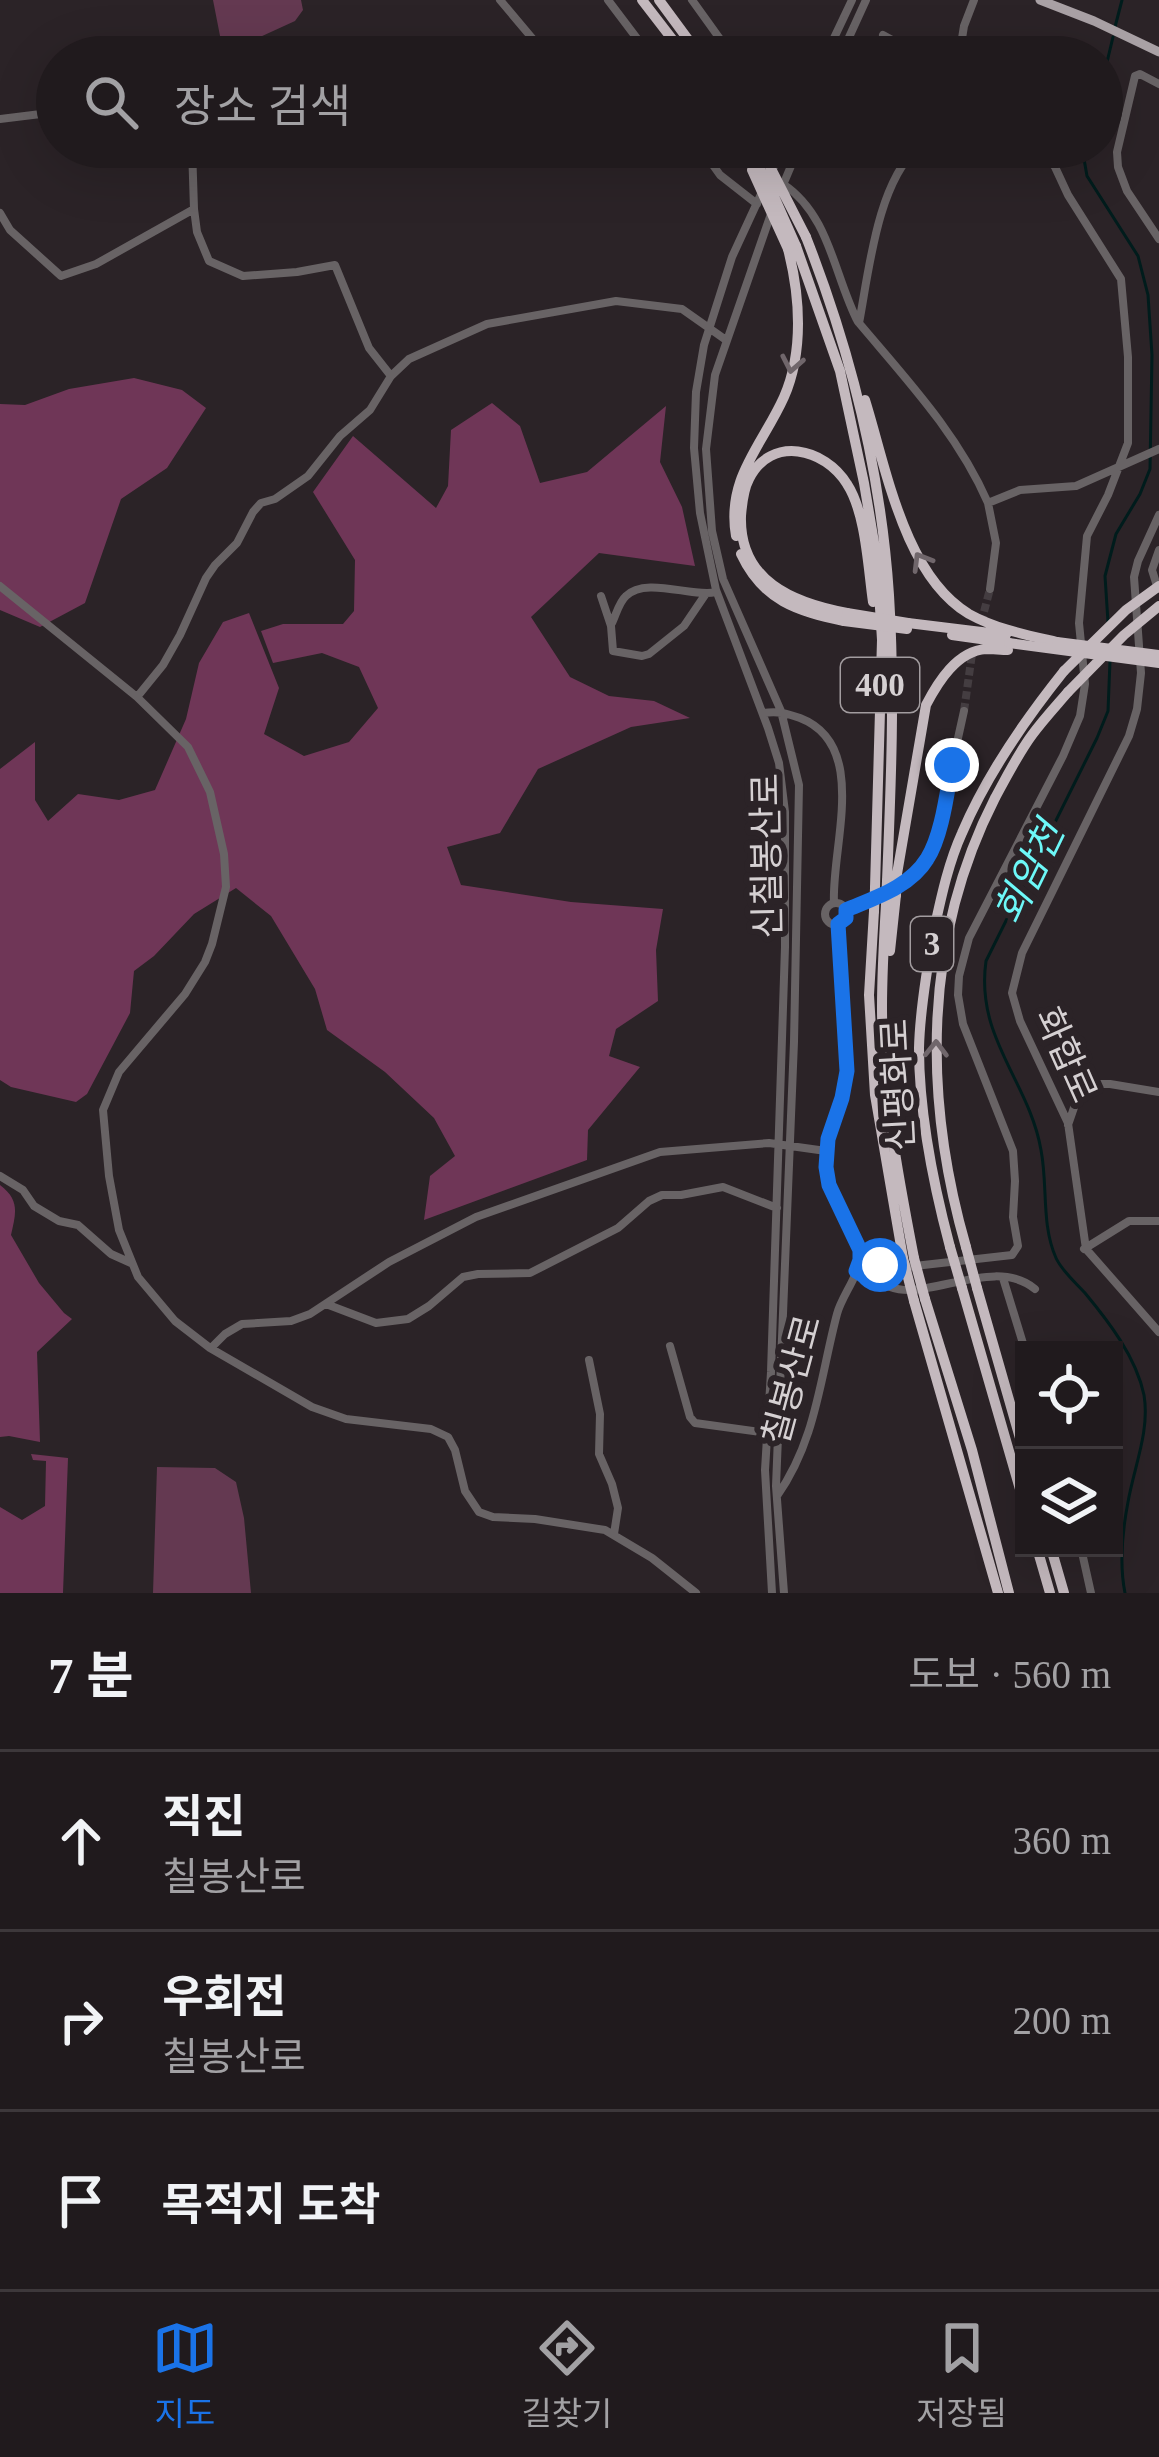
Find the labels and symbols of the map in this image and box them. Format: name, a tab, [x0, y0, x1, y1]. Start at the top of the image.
one-way arrow	[780, 354, 806, 374]
one-way arrow	[913, 552, 936, 574]
road number: 400	[841, 658, 919, 712]
route end	[925, 738, 979, 792]
street label: 신칠봉산로	[746, 773, 788, 939]
water label: 회암천	[986, 811, 1074, 931]
road number: 3	[911, 917, 953, 971]
street label: 화합로	[1028, 1001, 1104, 1109]
street label: 신평화로	[875, 1018, 921, 1152]
one-way arrow	[923, 1039, 949, 1057]
route start	[853, 1238, 907, 1292]
street label: 칠봉산로	[756, 1311, 828, 1449]

